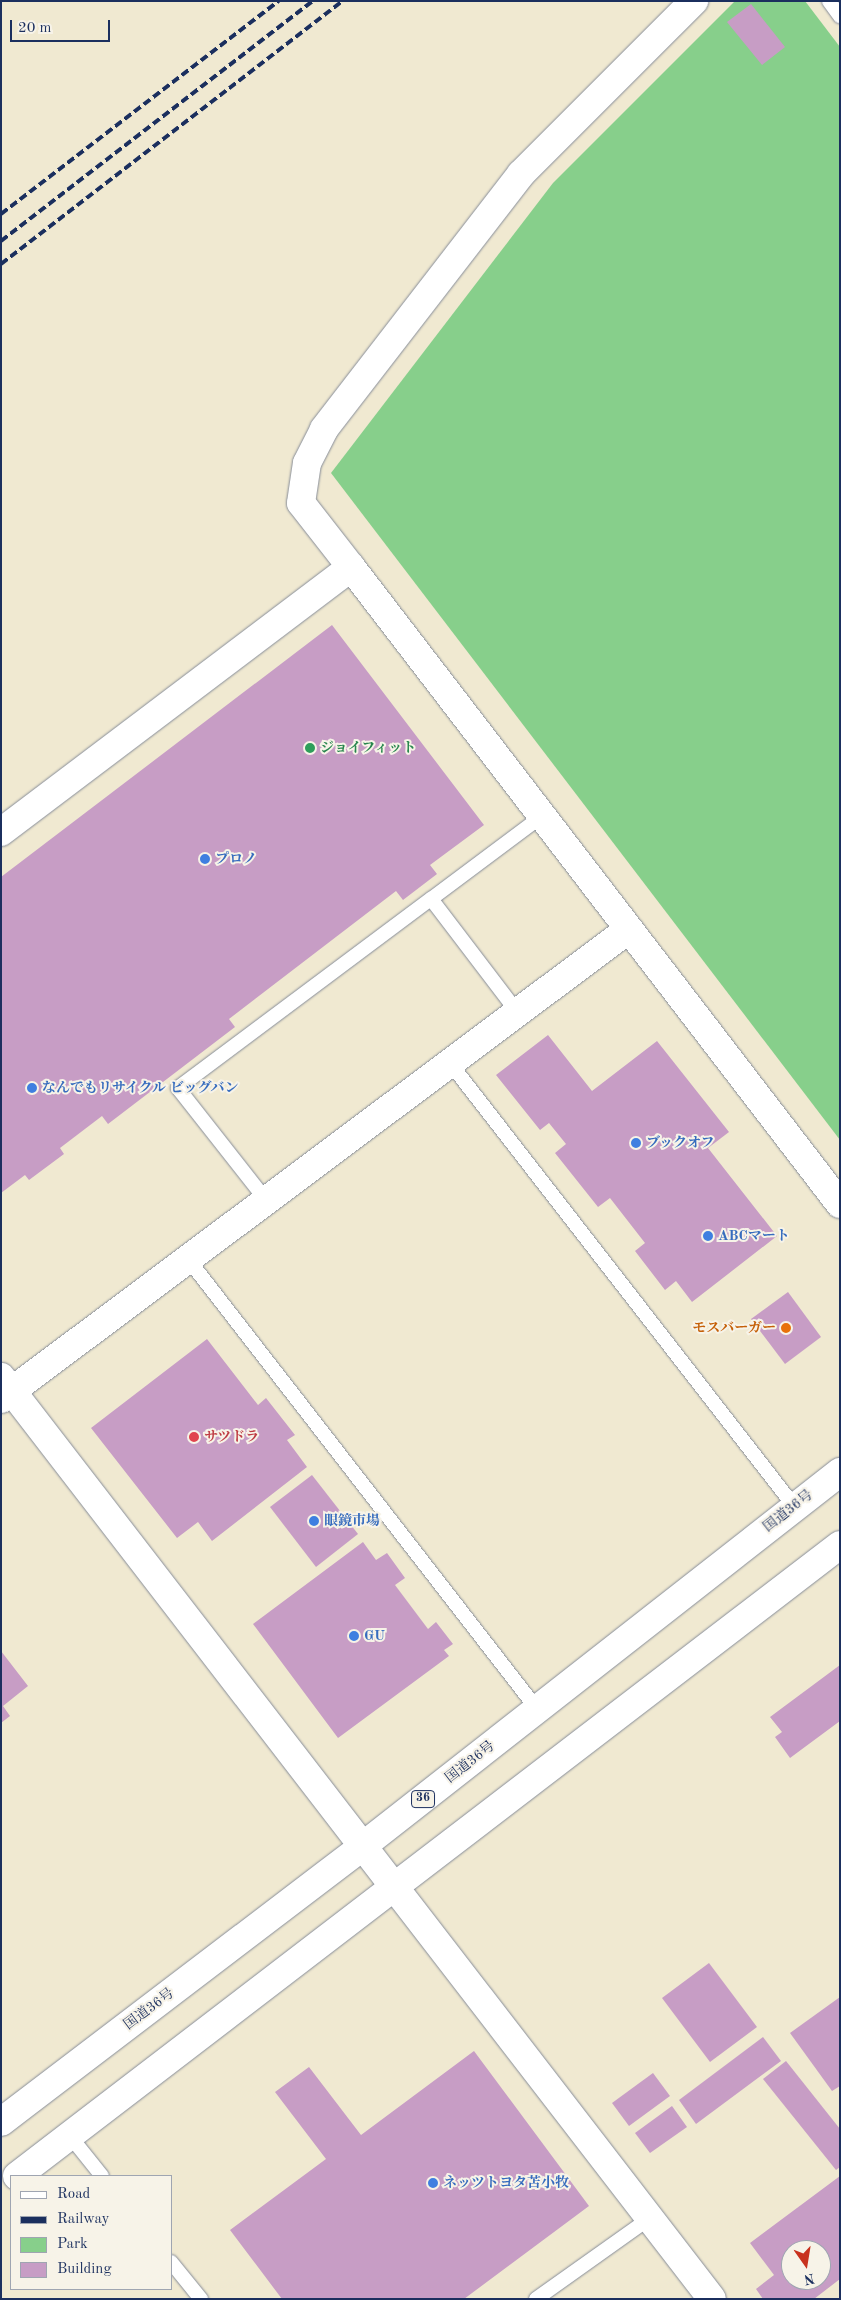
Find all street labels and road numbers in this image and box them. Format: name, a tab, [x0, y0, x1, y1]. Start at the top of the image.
street label: 国道36号	[760, 1486, 816, 1536]
street label: 国道36号	[442, 1737, 498, 1787]
road number: 36	[410, 1790, 436, 1808]
street label: 国道36号	[121, 1985, 177, 2033]

